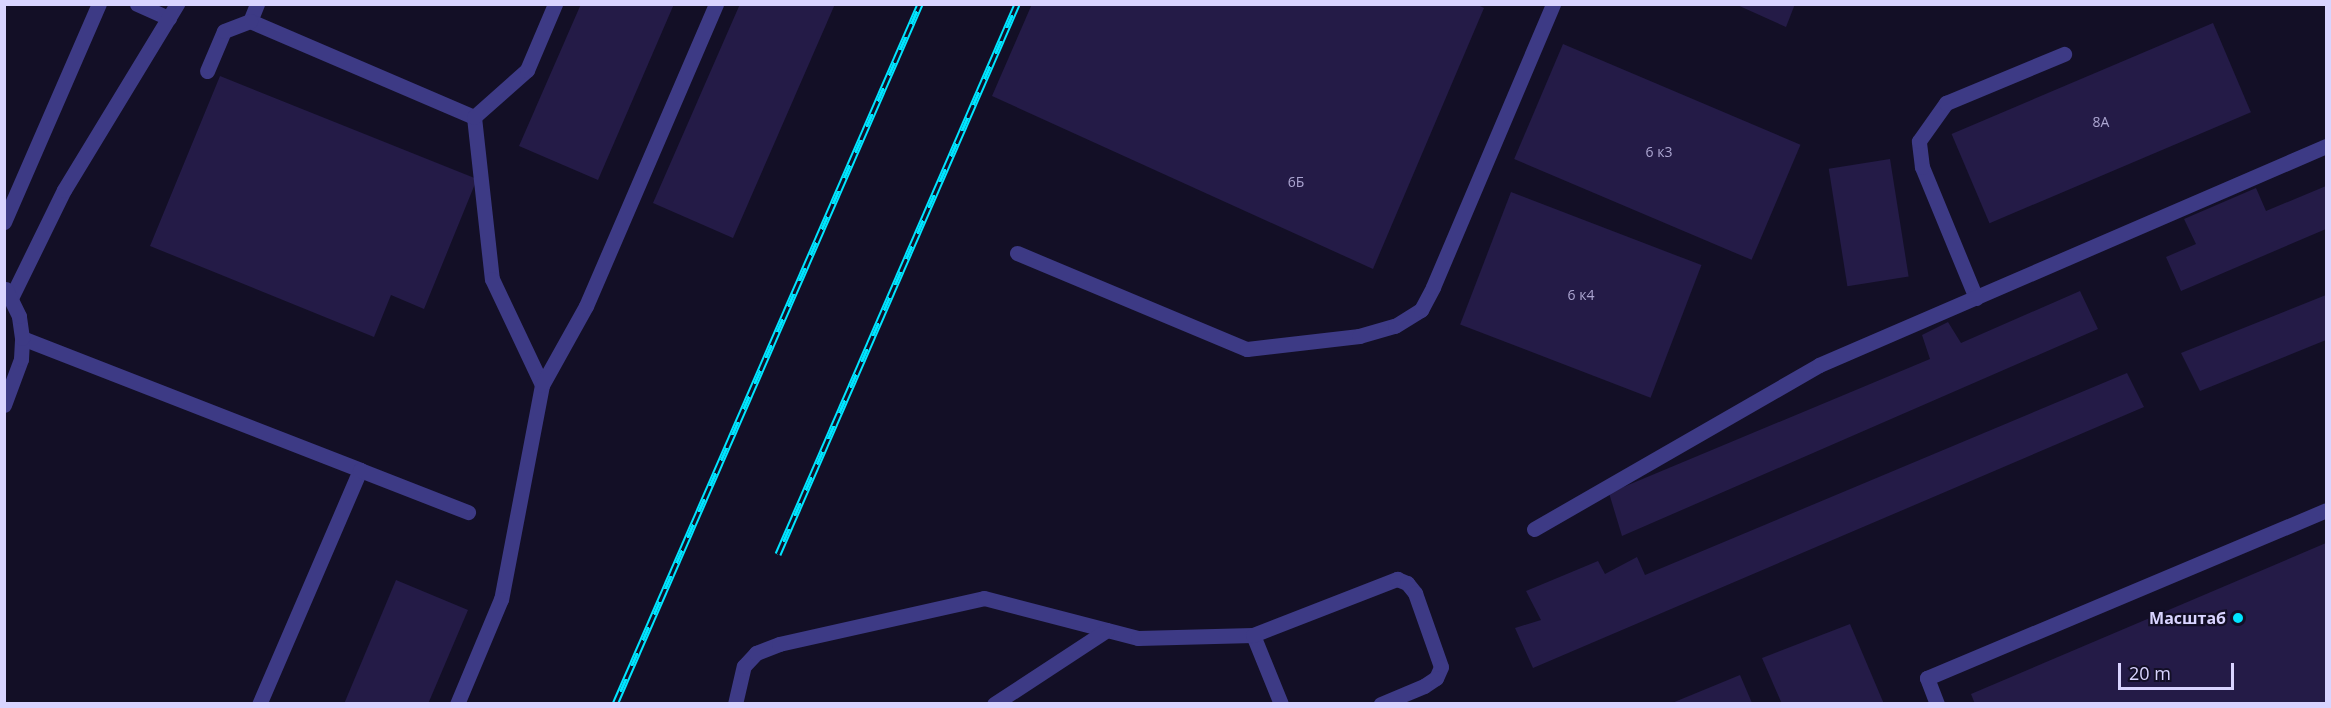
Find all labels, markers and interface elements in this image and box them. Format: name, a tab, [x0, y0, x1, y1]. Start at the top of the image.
house number: 8А	[2093, 114, 2109, 130]
house number: 6 к3	[1646, 144, 1672, 160]
house number: 6Б	[1288, 174, 1304, 190]
house number: 6 к4	[1568, 287, 1594, 303]
place label: Масштаб	[2149, 608, 2226, 628]
marker: Масштаб	[2231, 611, 2245, 625]
scale bar	[2121, 651, 2236, 689]
text: 20 m	[2129, 661, 2171, 685]

